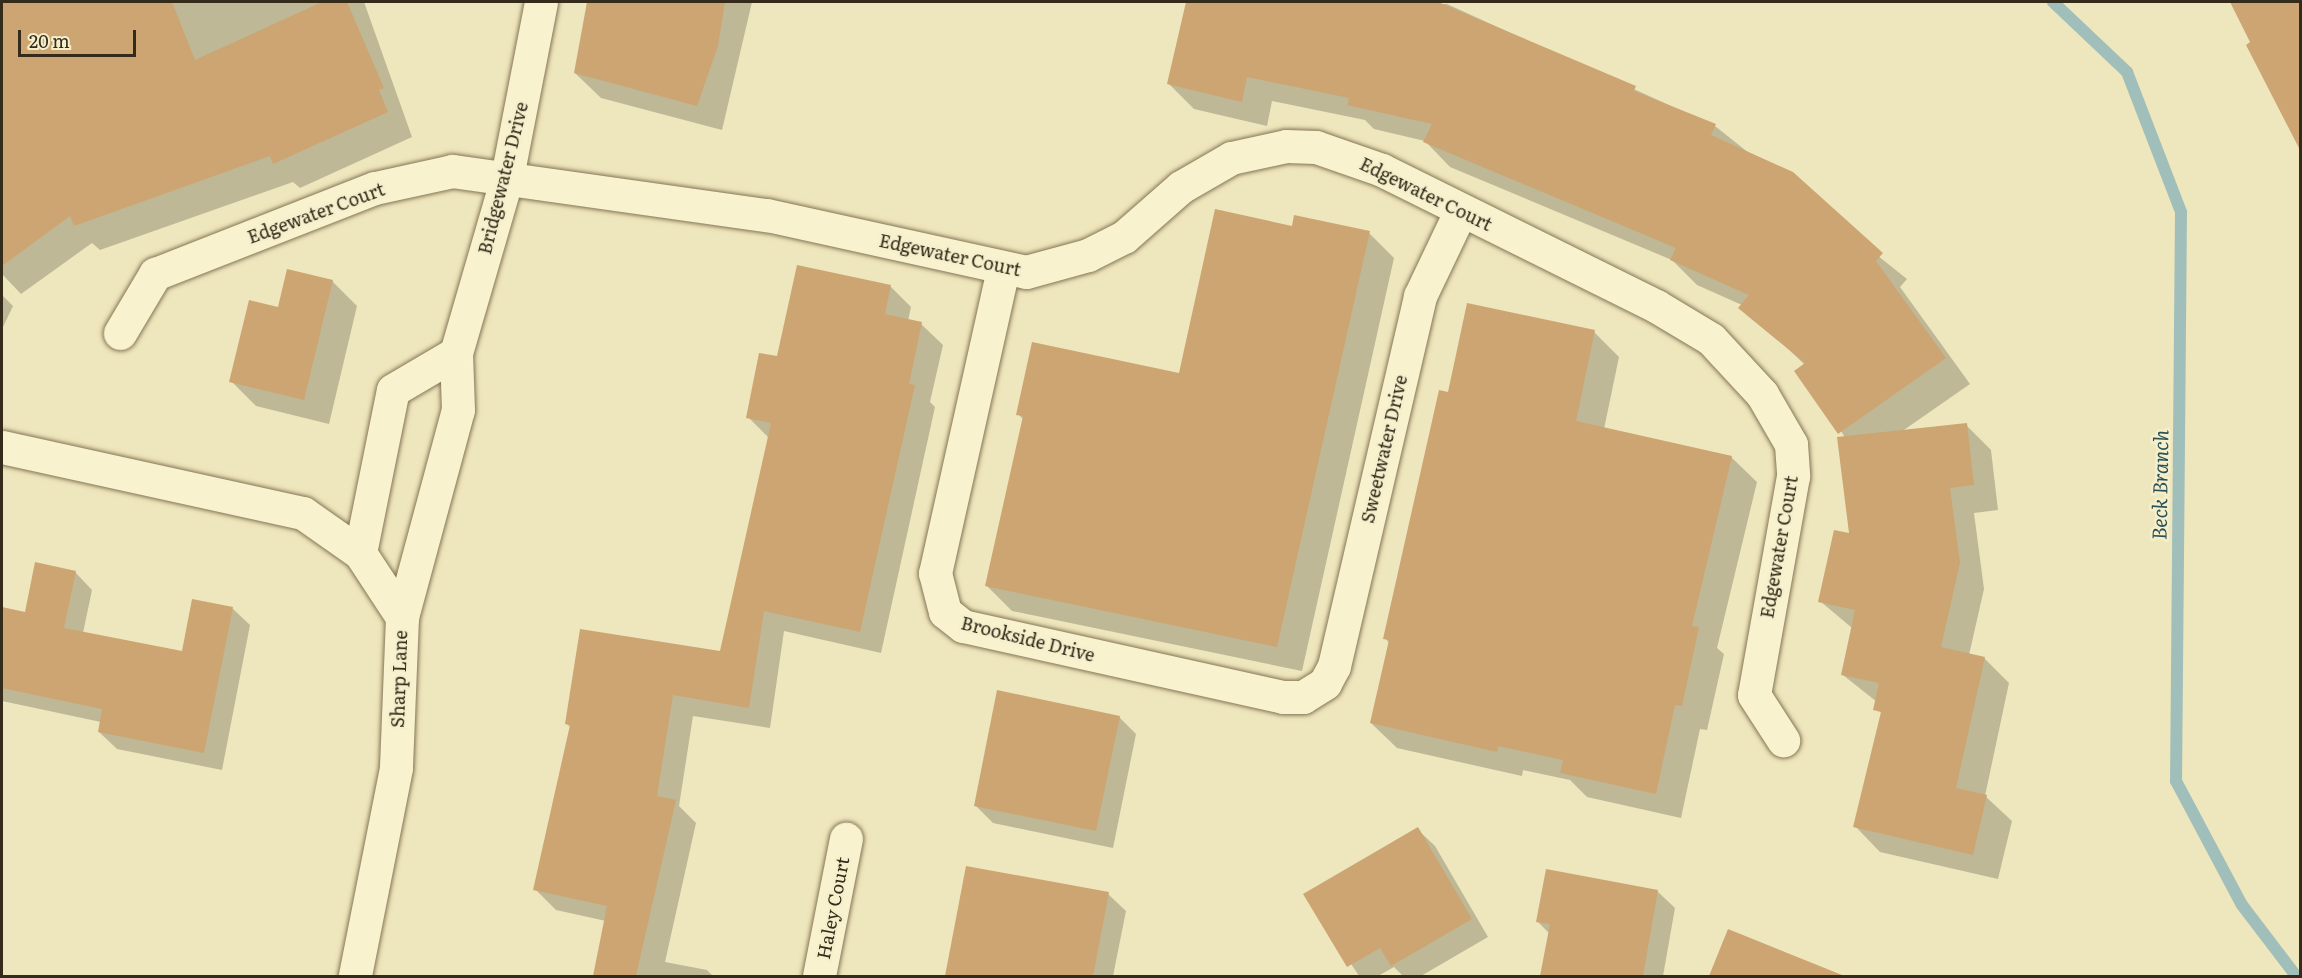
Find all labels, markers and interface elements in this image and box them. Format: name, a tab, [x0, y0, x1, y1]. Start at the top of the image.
scale bar	[21, 18, 140, 56]
text: 20 m	[29, 27, 70, 54]
street label: Bridgewater Drive	[474, 99, 532, 257]
street label: Edgewater Court	[1356, 153, 1496, 235]
street label: Edgewater Court	[244, 178, 388, 248]
street label: Edgewater Court	[877, 229, 1023, 281]
street label: Sweetwater Drive	[1356, 373, 1412, 525]
water label: Beck Branch	[2146, 430, 2172, 540]
street label: Edgewater Court	[1756, 474, 1802, 620]
street label: Brookside Drive	[959, 612, 1097, 666]
street label: Sharp Lane	[387, 630, 411, 728]
street label: Haley Court	[812, 855, 854, 961]

